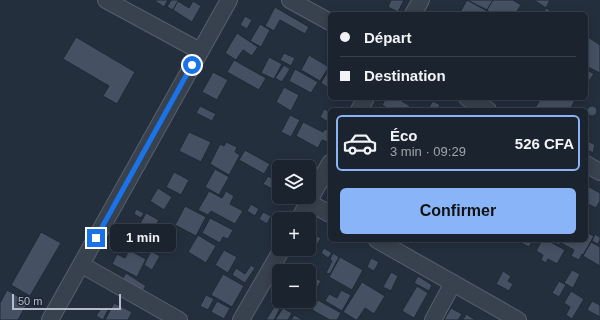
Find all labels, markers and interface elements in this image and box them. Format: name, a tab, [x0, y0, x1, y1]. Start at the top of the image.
text: Départ	[364, 29, 412, 46]
route start	[183, 56, 201, 74]
text: Destination	[364, 67, 446, 84]
icon: car	[342, 125, 378, 161]
text: Éco	[390, 127, 418, 144]
text: 526 CFA	[515, 135, 574, 152]
text: 3 min · 09:29	[390, 144, 466, 159]
map controls	[272, 160, 316, 308]
button: layers	[272, 160, 316, 204]
button: Confirmer	[340, 188, 576, 234]
button: +	[272, 212, 316, 256]
callout: 1 min	[110, 224, 176, 252]
route end	[87, 229, 105, 247]
text: 1 min	[126, 230, 160, 245]
button: −	[272, 264, 316, 308]
scale bar	[12, 292, 121, 311]
text: 50 m	[18, 295, 42, 307]

